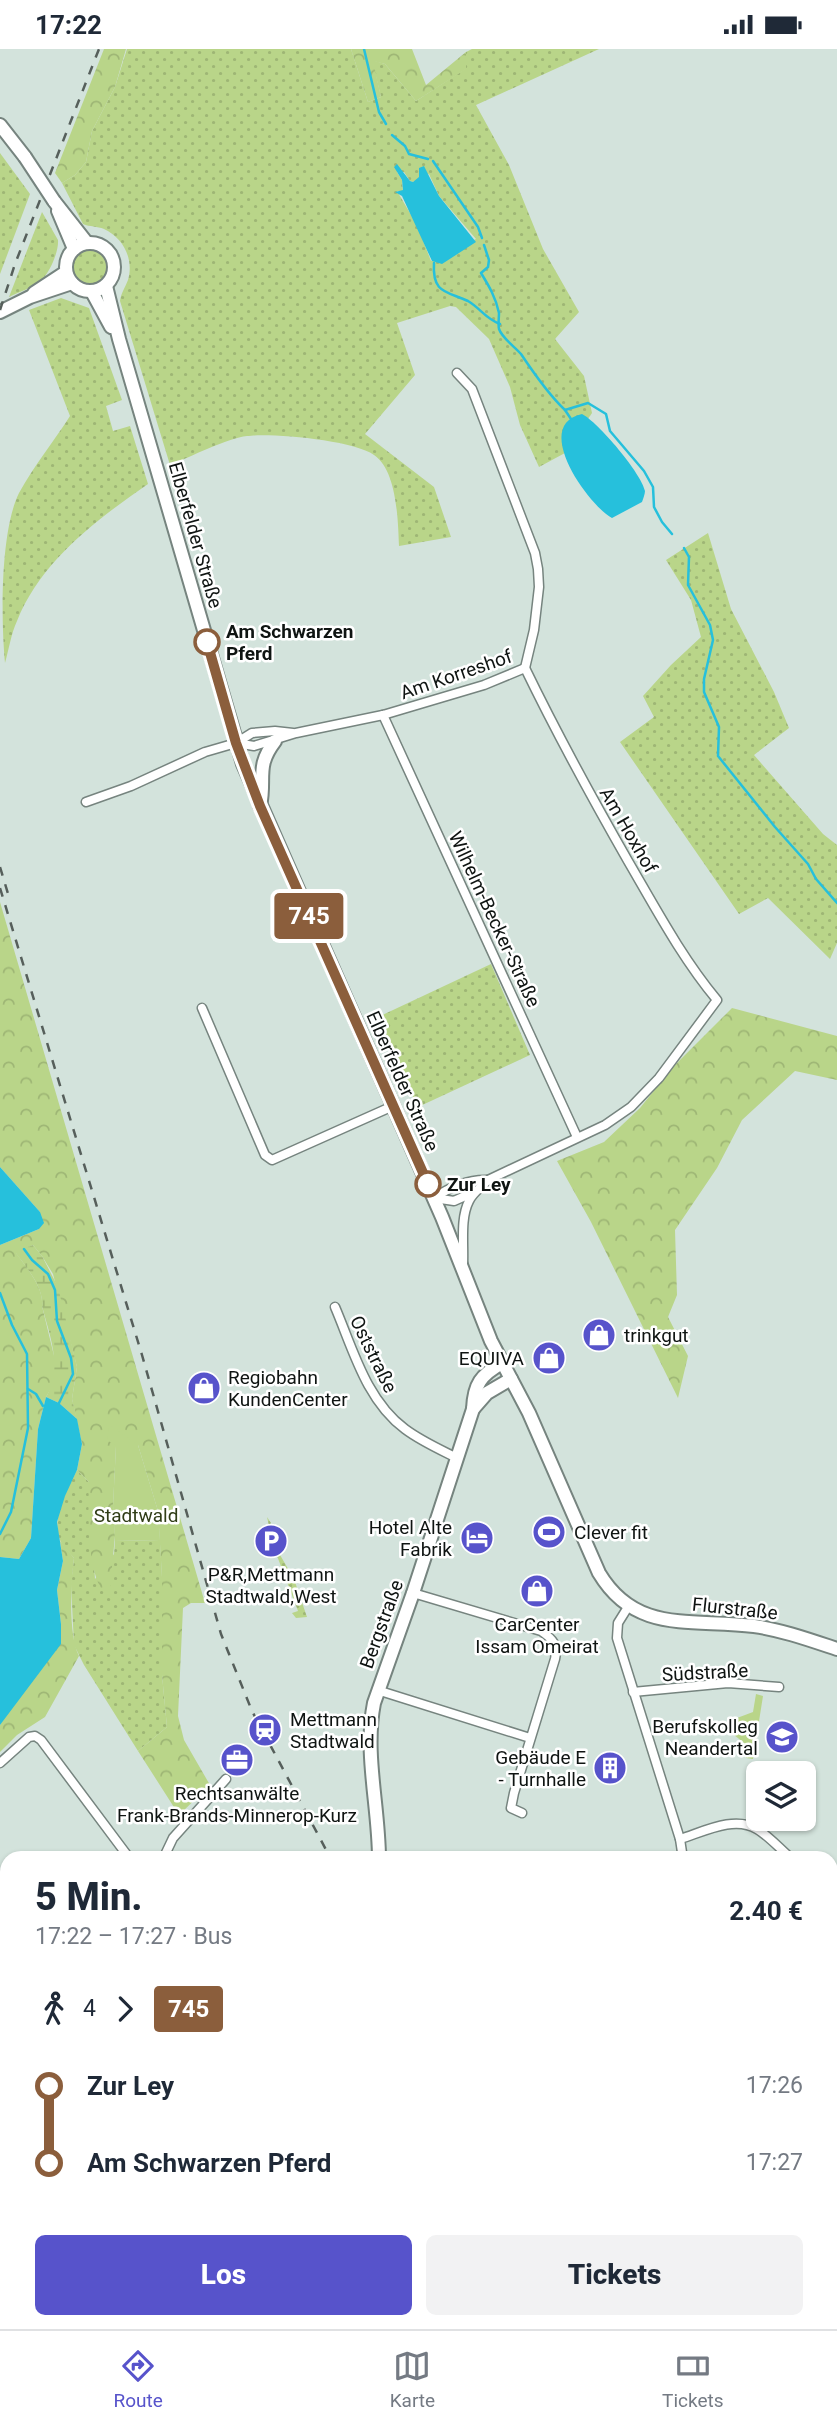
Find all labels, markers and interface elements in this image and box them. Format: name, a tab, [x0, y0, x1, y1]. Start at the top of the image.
text: 17:22	[35, 10, 102, 40]
street label: Elberfelder Straße	[164, 459, 227, 611]
place label: Am Schwarzen Pferd	[226, 620, 353, 665]
marker: Am Schwarzen Pferd	[194, 629, 220, 655]
street label: Am Korreshof	[397, 644, 515, 704]
street label: Am Hoxhof	[595, 783, 663, 878]
street label: Wilhelm-Becker-Straße	[444, 828, 545, 1011]
line badge: 745	[269, 893, 349, 939]
text: 745	[288, 902, 330, 930]
street label: Elberfelder Straße	[361, 1008, 444, 1155]
marker: Zur Ley	[415, 1171, 441, 1197]
place label: Zur Ley	[447, 1173, 511, 1196]
street label: Oststraße	[345, 1312, 402, 1397]
shop icon: trinkgut	[580, 1316, 618, 1354]
place label: trinkgut	[624, 1324, 689, 1347]
shop icon: EQUIVA	[530, 1339, 568, 1377]
place label: EQUIVA	[459, 1347, 525, 1370]
place label: Regiobahn KundenCenter	[228, 1366, 348, 1411]
shop icon: Regiobahn KundenCenter	[185, 1369, 223, 1407]
park label: Stadtwald	[94, 1504, 178, 1527]
sports icon: Clever fit	[530, 1513, 568, 1551]
place label: Hotel Alte Fabrik	[369, 1516, 452, 1561]
hotel icon: Hotel Alte Fabrik	[458, 1519, 496, 1557]
place label: Clever fit	[574, 1521, 648, 1544]
parking icon: P&R,Mettmann Stadtwald,West	[252, 1522, 290, 1560]
place label: P&R,Mettmann Stadtwald,West	[205, 1563, 337, 1608]
shop icon: CarCenter Issam Omeirat	[518, 1572, 556, 1610]
street label: Bergstraße	[355, 1577, 408, 1672]
street label: Flurstraße	[691, 1593, 779, 1624]
place label: CarCenter Issam Omeirat	[475, 1613, 599, 1658]
street label: Südstraße	[661, 1659, 749, 1686]
place label: Mettmann Stadtwald	[290, 1708, 377, 1753]
station icon: Mettmann Stadtwald	[246, 1711, 284, 1749]
place label: Berufskolleg Neandertal	[652, 1715, 758, 1760]
school or university icon: Berufskolleg Neandertal	[763, 1718, 801, 1756]
office icon: Rechtsanwälte Frank-Brands-Minnerop-Kurz	[218, 1741, 256, 1779]
place label: Gebäude E - Turnhalle	[495, 1746, 586, 1791]
building icon: Gebäude E - Turnhalle	[591, 1749, 629, 1787]
map controls	[746, 1761, 816, 1831]
button: layers	[746, 1761, 816, 1831]
place label: Rechtsanwälte Frank-Brands-Minnerop-Kurz	[117, 1782, 357, 1827]
text: 5 Min.	[35, 1875, 143, 1919]
text: 2.40 €	[729, 1896, 803, 1926]
text: 17:22 – 17:27 · Bus	[35, 1923, 232, 1950]
icon: walk	[35, 1990, 73, 2028]
icon: forward	[106, 1990, 144, 2028]
text: 4	[83, 1995, 96, 2022]
text: 745	[168, 1995, 209, 2023]
text: Zur Ley	[87, 2071, 174, 2101]
text: 17:26	[746, 2072, 803, 2099]
text: Am Schwarzen Pferd	[87, 2148, 332, 2178]
text: 17:27	[746, 2149, 803, 2176]
button: Los	[35, 2235, 412, 2315]
button: Tickets	[426, 2235, 803, 2315]
tab: Route	[113, 2347, 163, 2412]
tab: Karte	[390, 2347, 435, 2412]
tab: Tickets	[662, 2347, 724, 2412]

